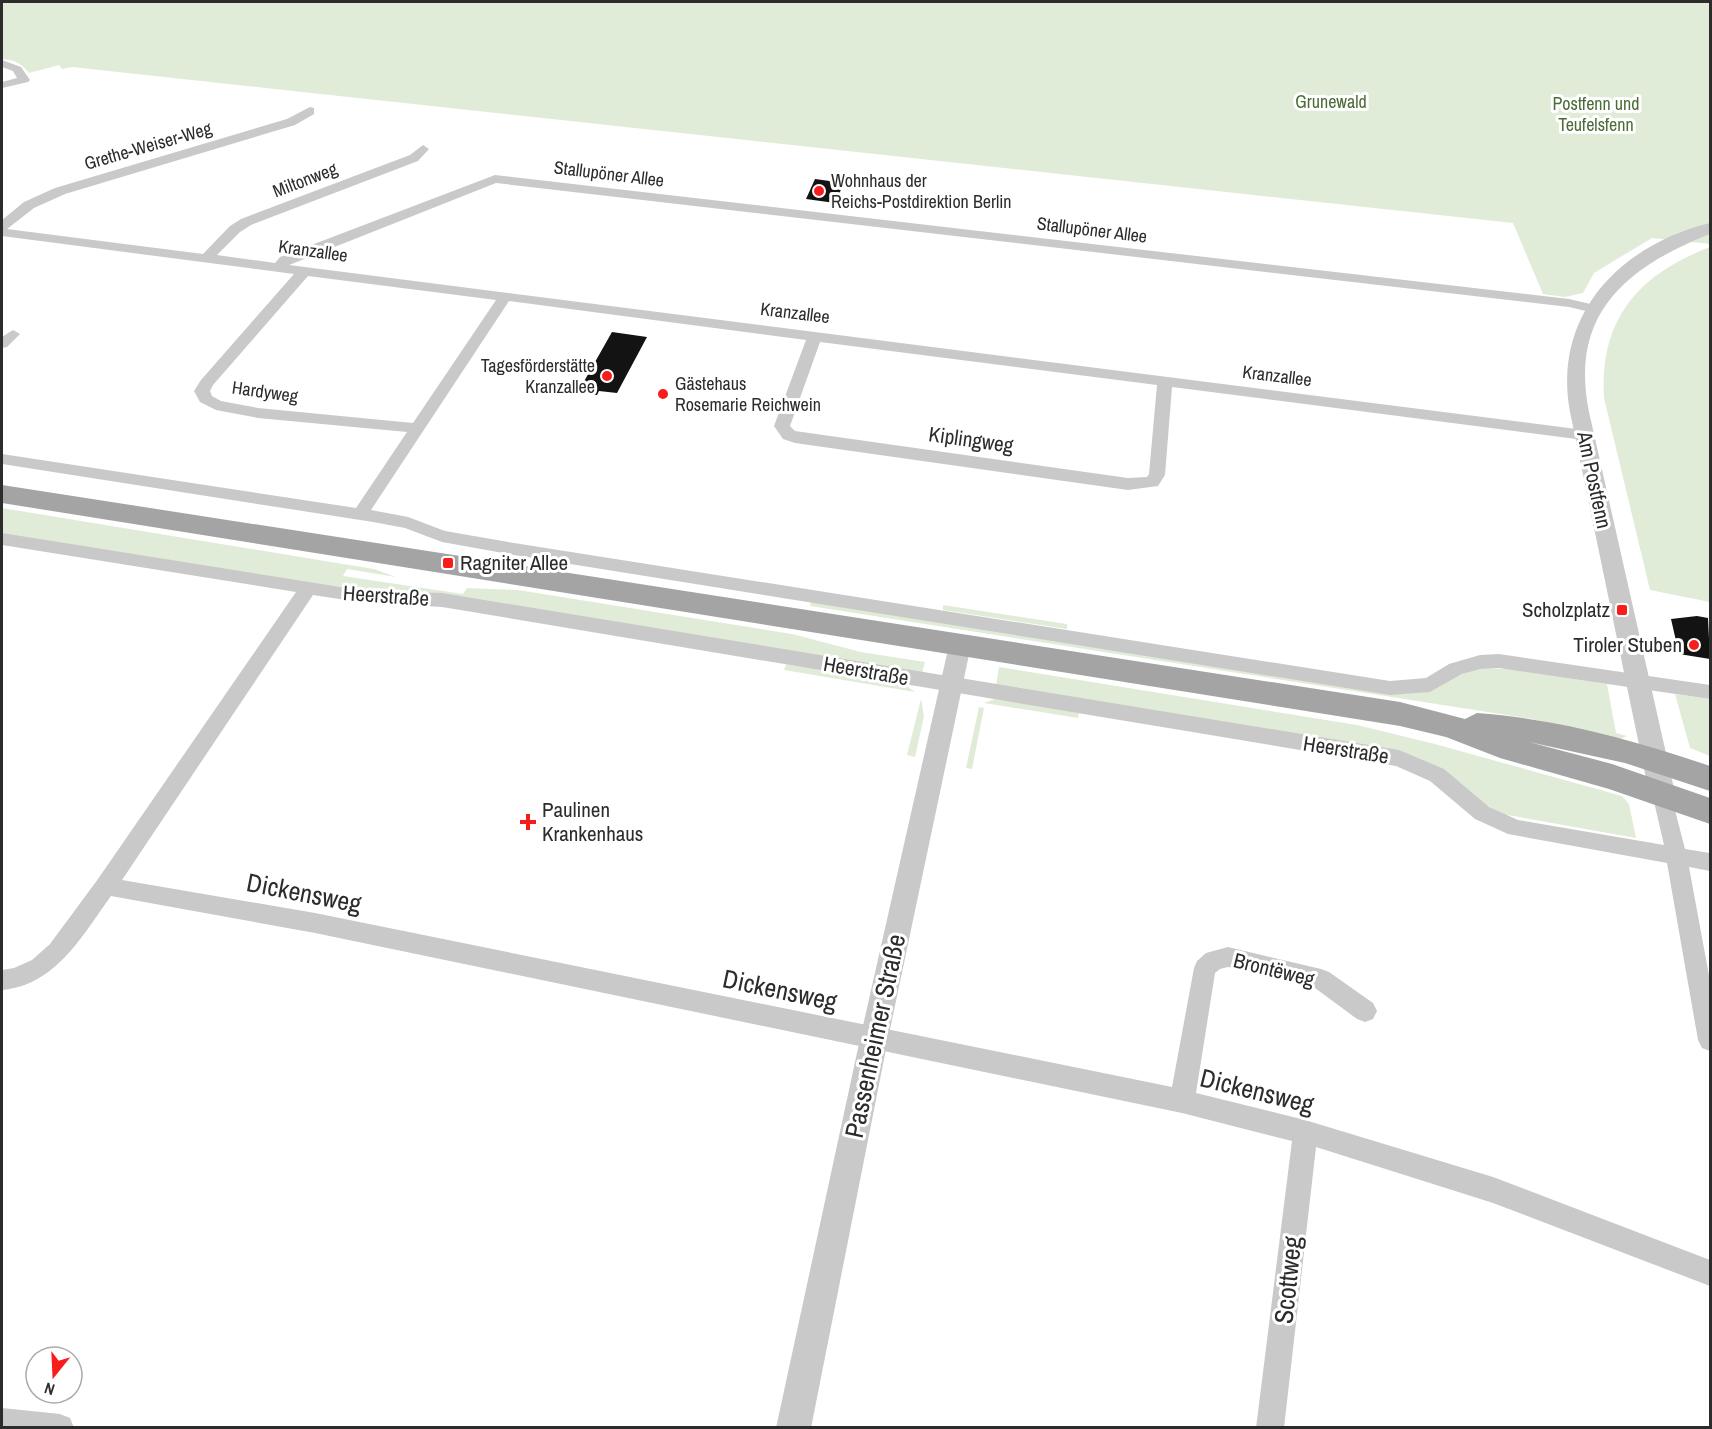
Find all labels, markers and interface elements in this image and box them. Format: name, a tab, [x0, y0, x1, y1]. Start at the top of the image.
park label: Grunewald	[1295, 89, 1367, 114]
park label: Postfenn und Teufelsfenn	[1553, 91, 1640, 137]
street label: Grethe-Weiser-Weg	[81, 115, 215, 176]
street label: Stallupöner Allee	[553, 154, 666, 193]
street label: Miltonweg	[269, 156, 341, 203]
place label: Wohnhaus der Reichs-Postdirektion Berlin	[831, 168, 1012, 214]
marker: Wohnhaus der Reichs-Postdirektion Berlin	[812, 184, 826, 198]
street label: Stallupöner Allee	[1036, 210, 1149, 249]
street label: Kranzallee	[277, 233, 349, 268]
street label: Kranzallee	[759, 296, 831, 329]
place label: Tagesförderstätte Kranzallee	[481, 353, 595, 399]
street label: Kranzallee	[1241, 359, 1313, 392]
marker: Tagesförderstätte Kranzallee	[600, 369, 614, 383]
place label: Gästehaus Rosemarie Reichwein	[675, 371, 821, 417]
street label: Hardyweg	[230, 375, 300, 409]
marker: Gästehaus Rosemarie Reichwein	[656, 387, 670, 401]
street label: Kiplingweg	[927, 419, 1016, 460]
street label: Am Postfenn	[1570, 428, 1619, 531]
place label: Ragniter Allee	[460, 548, 568, 577]
marker: Ragniter Allee	[441, 556, 455, 570]
street label: Heerstraße	[342, 578, 430, 613]
place label: Scholzplatz	[1522, 595, 1610, 624]
marker: Scholzplatz	[1615, 603, 1629, 617]
place label: Tiroler Stuben	[1573, 630, 1682, 659]
marker: Tiroler Stuben	[1687, 638, 1701, 652]
street label: Heerstraße	[821, 649, 911, 692]
street label: Heerstraße	[1301, 728, 1391, 771]
place label: Paulinen Krankenhaus	[542, 795, 643, 848]
marker: Paulinen Krankenhaus	[519, 813, 537, 831]
street label: Dickensweg	[244, 864, 365, 921]
street label: Passenheimer Straße	[836, 931, 913, 1141]
street label: Brontëweg	[1231, 945, 1318, 994]
street label: Dickensweg	[720, 960, 841, 1019]
street label: Dickensweg	[1197, 1059, 1318, 1122]
street label: Scottweg	[1266, 1234, 1310, 1325]
north arrow	[24, 1345, 84, 1405]
text: N	[41, 1377, 57, 1401]

